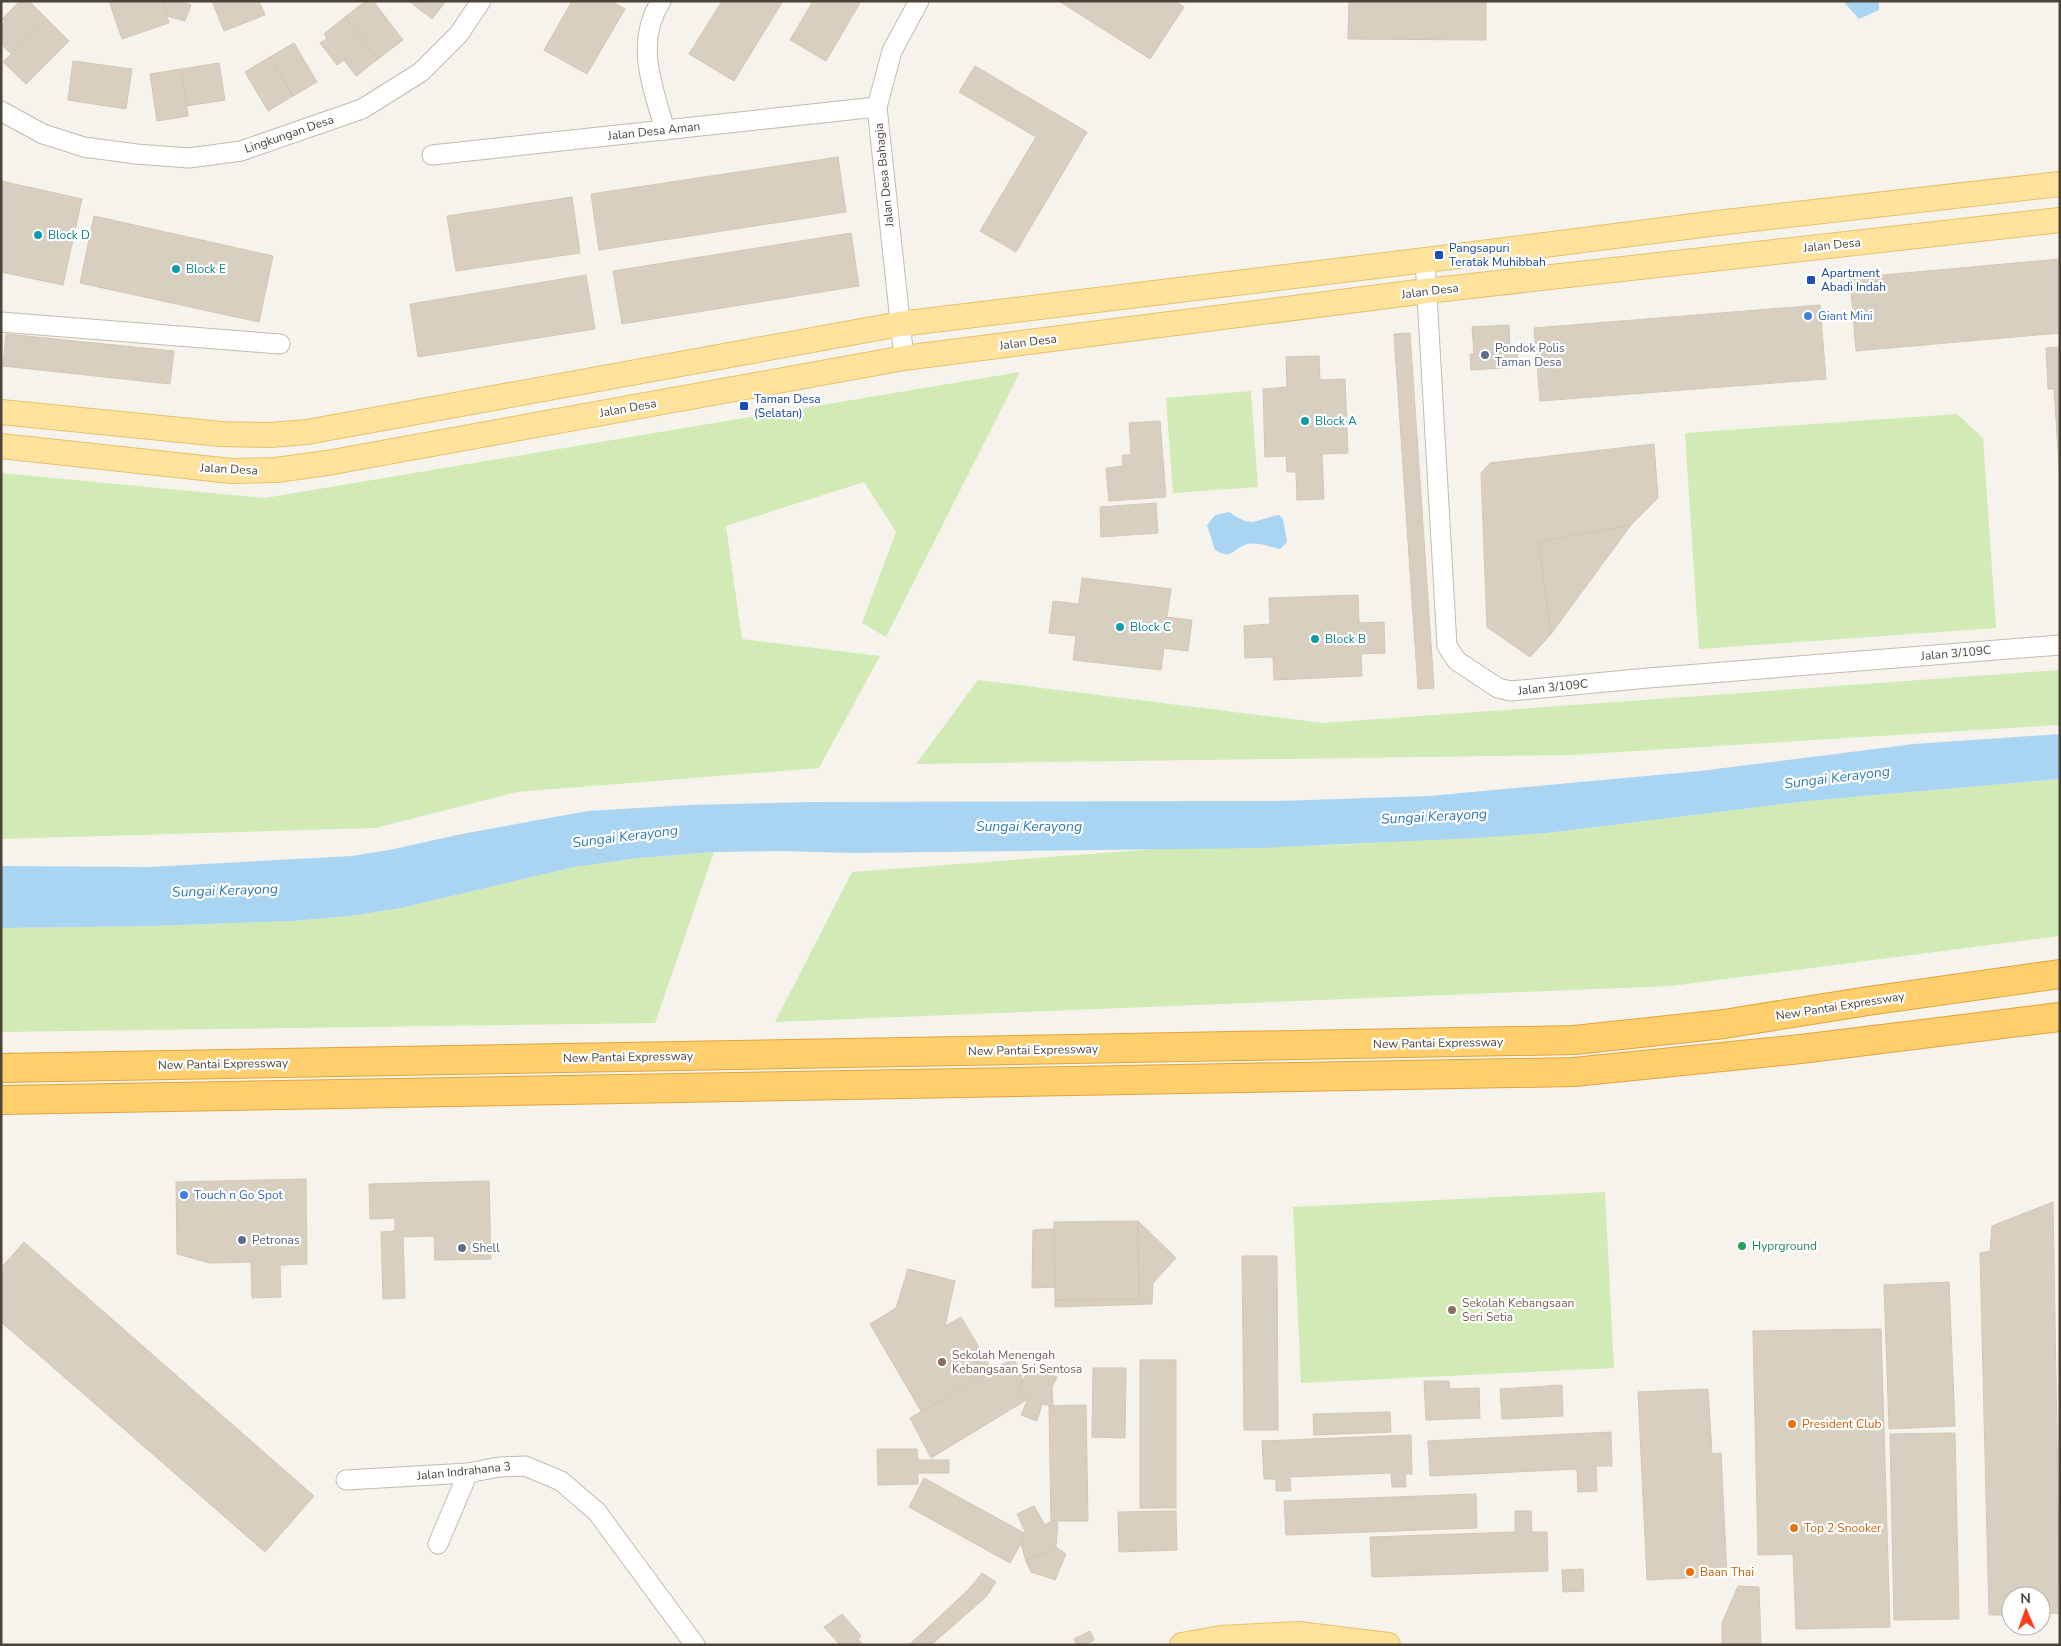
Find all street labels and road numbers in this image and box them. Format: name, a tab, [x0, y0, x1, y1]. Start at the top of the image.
street label: Lingkungan Desa	[242, 111, 336, 157]
street label: Jalan Desa Aman	[606, 118, 701, 144]
street label: Jalan Desa Bahagia	[871, 122, 898, 229]
street label: Jalan Desa	[1802, 234, 1861, 256]
street label: Jalan Desa	[1400, 280, 1460, 303]
street label: Jalan Desa	[998, 331, 1058, 354]
street label: Jalan Desa	[597, 395, 658, 421]
street label: Jalan Desa	[199, 459, 258, 478]
street label: Jalan 3/109C	[1919, 642, 1992, 664]
street label: Jalan 3/109C	[1516, 675, 1589, 699]
street label: New Pantai Expressway	[1775, 988, 1906, 1024]
street label: New Pantai Expressway	[1373, 1034, 1504, 1052]
street label: New Pantai Expressway	[968, 1041, 1099, 1059]
street label: New Pantai Expressway	[563, 1048, 694, 1066]
street label: New Pantai Expressway	[158, 1055, 289, 1073]
street label: Jalan Indrahana 3	[415, 1458, 512, 1484]

